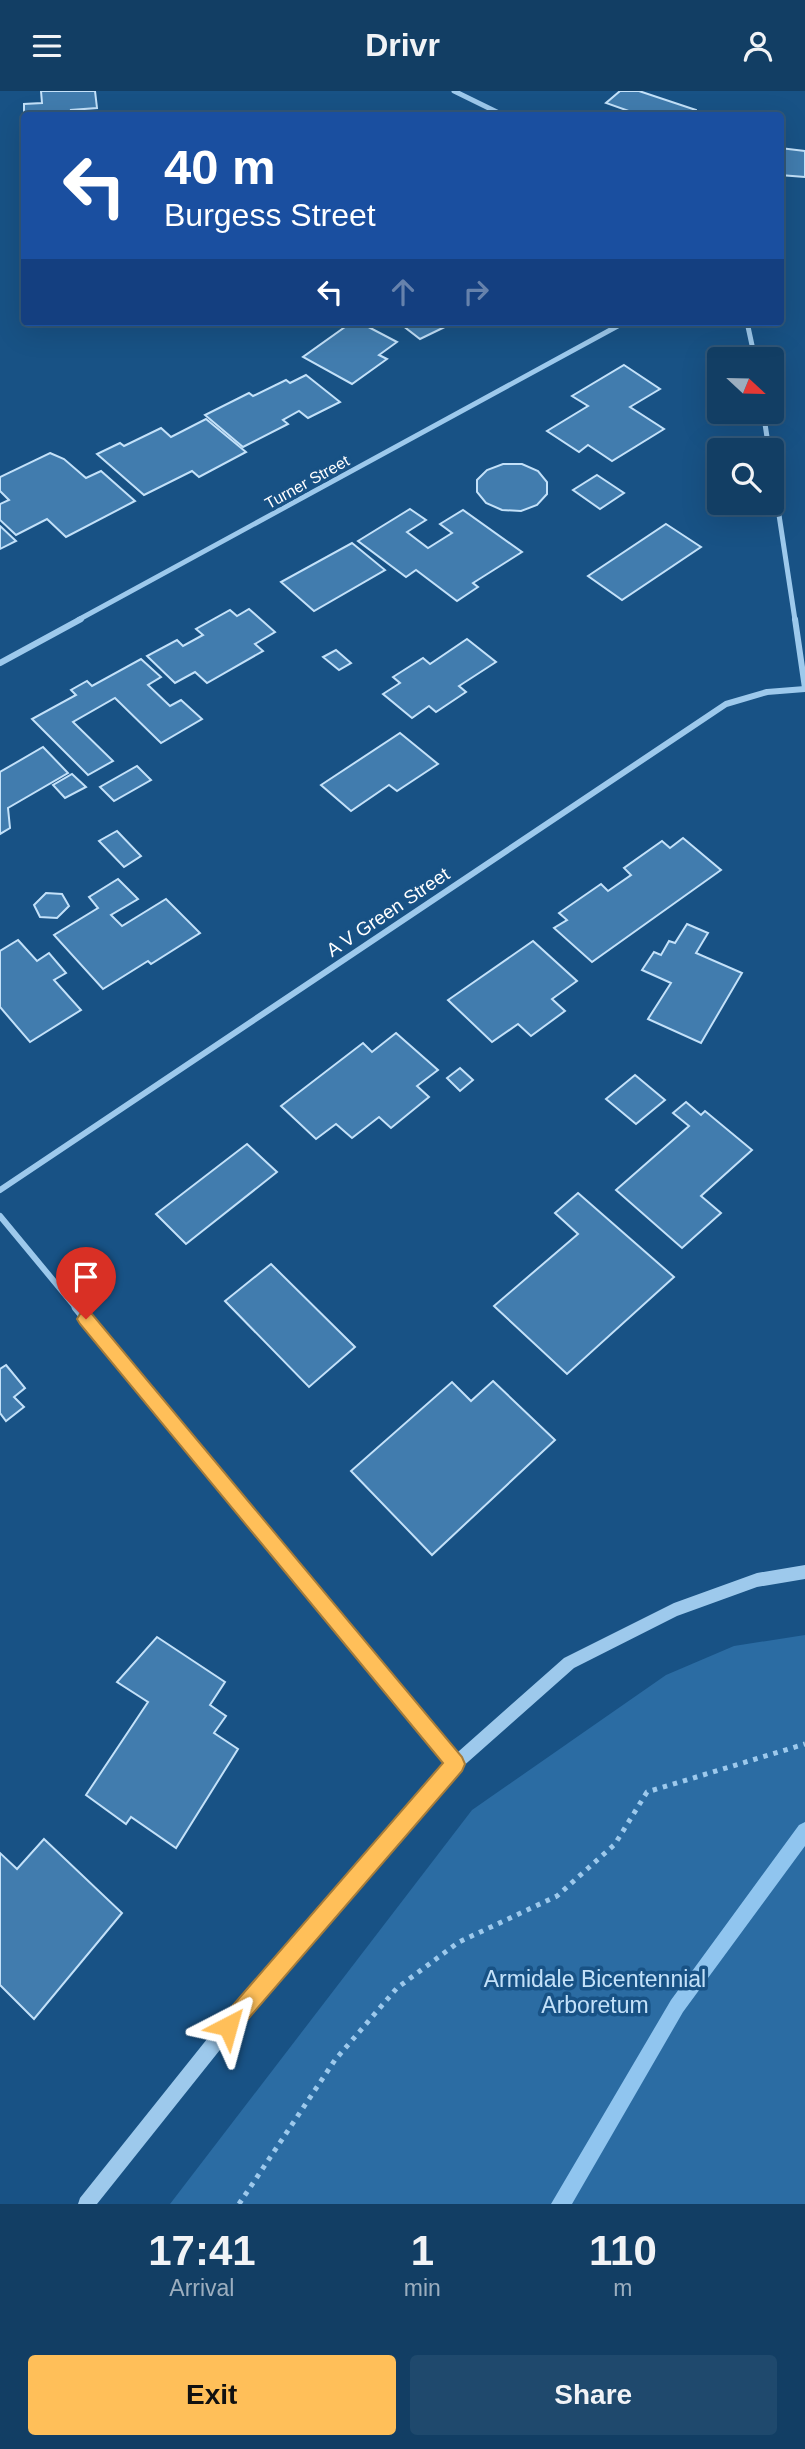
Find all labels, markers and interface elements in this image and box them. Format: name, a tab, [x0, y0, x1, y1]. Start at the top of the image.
icon: menu	[28, 27, 66, 65]
text: Drivr	[365, 27, 440, 63]
icon: person	[739, 27, 777, 65]
icon: left	[49, 140, 140, 231]
text: 40 m	[164, 140, 276, 194]
text: Burgess Street	[164, 197, 376, 233]
icon: left	[311, 273, 349, 311]
icon: ahead	[384, 273, 422, 311]
icon: right	[457, 273, 495, 311]
north arrow	[707, 347, 784, 423]
map controls	[707, 347, 784, 515]
button: search	[707, 438, 784, 515]
street label: Turner Street	[262, 452, 353, 512]
street label: A V Green Street	[323, 863, 454, 961]
pin	[56, 1247, 116, 1319]
icon: arrive	[67, 1258, 105, 1296]
park label: Armidale Bicentennial Arboretum	[484, 1966, 706, 2018]
position arrow	[191, 1989, 265, 2063]
text: 17:41	[148, 2227, 256, 2274]
text: 1	[411, 2227, 434, 2274]
text: 110	[589, 2227, 657, 2274]
text: Arrival	[169, 2275, 234, 2301]
text: min	[404, 2275, 441, 2301]
text: m	[613, 2275, 633, 2301]
button: Exit	[28, 2355, 396, 2435]
button: Share	[410, 2355, 777, 2435]

